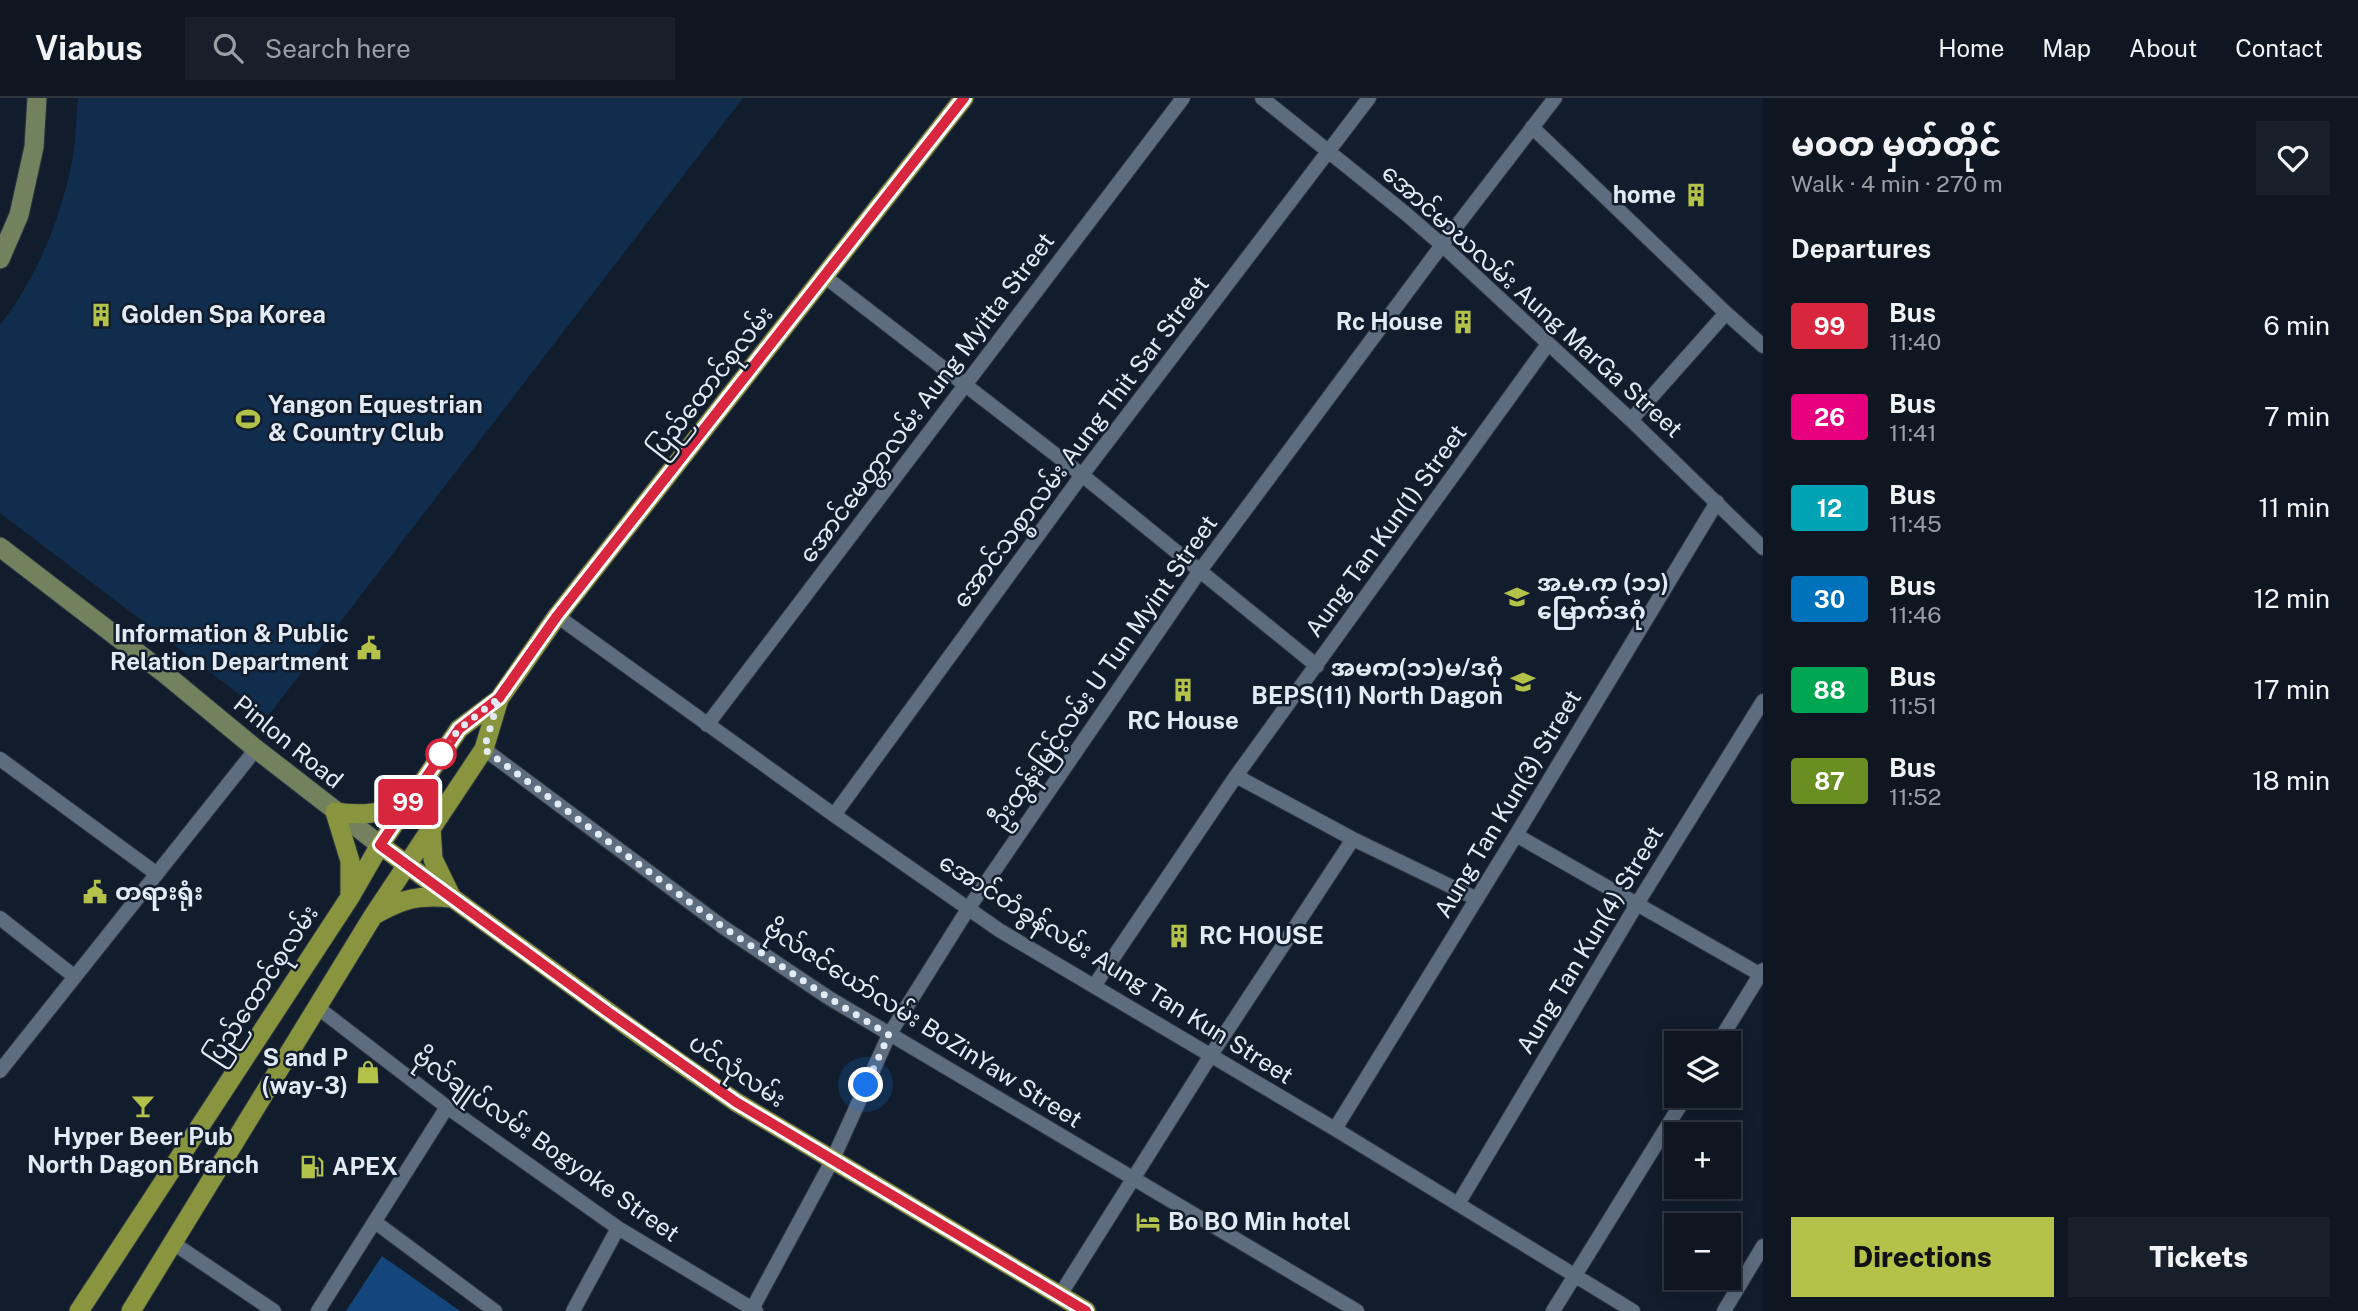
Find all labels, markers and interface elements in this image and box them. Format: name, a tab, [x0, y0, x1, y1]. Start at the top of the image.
search box	[185, 17, 675, 80]
text: Viabus	[35, 29, 143, 67]
icon: search	[209, 29, 247, 67]
text: Search here	[265, 33, 411, 64]
text: Home	[1938, 34, 2004, 62]
text: Map	[2042, 34, 2091, 62]
text: About	[2129, 34, 2197, 62]
text: Contact	[2235, 34, 2323, 62]
button: heart	[2256, 121, 2330, 195]
text: မဝတ မှတ်တိုင်	[1791, 125, 2001, 163]
street label: အောင်မာဃလမ်း Aung MarGa Street	[1377, 157, 1689, 443]
text: Walk · 4 min · 270 m	[1791, 170, 2003, 197]
place label: home	[1613, 180, 1676, 208]
building icon: home	[1682, 181, 1710, 209]
street label: အောင်မေတ္တာလမ်း Aung Myitta Street	[792, 226, 1064, 571]
text: Departures	[1791, 233, 1931, 264]
street label: အောင်သစ္စာလမ်း Aung Thit Sar Street	[945, 270, 1219, 617]
text: Bus	[1889, 297, 1936, 328]
street label: ပြည်ထောင်စုလမ်း	[642, 299, 783, 466]
place label: Golden Spa Korea	[121, 300, 326, 328]
building icon: Golden Spa Korea	[87, 301, 115, 329]
place label: Rc House	[1336, 307, 1443, 335]
building icon: Rc House	[1449, 308, 1477, 336]
text: 6 min	[2263, 310, 2330, 341]
text: 99	[1814, 312, 1845, 340]
text: 11:40	[1889, 328, 1941, 355]
text: Bus	[1889, 388, 1936, 419]
place label: Yangon Equestrian & Country Club	[268, 390, 483, 446]
text: 7 min	[2264, 401, 2330, 432]
text: 26	[1814, 403, 1845, 431]
sports icon: Yangon Equestrian & Country Club	[234, 405, 262, 433]
street label: Aung Tan Kun(1) Street	[1299, 419, 1472, 642]
text: 11:41	[1889, 419, 1937, 446]
text: Bus	[1889, 479, 1936, 510]
text: 11 min	[2258, 492, 2330, 523]
text: 12	[1817, 494, 1842, 522]
street label: ဦးထွန်းမြင့်လမ်း U Tun Myint Street	[983, 509, 1227, 837]
text: 11:45	[1889, 510, 1942, 537]
place label: အ.မ.က (၁၁) မြောက်ဒဂုံ	[1537, 568, 1669, 630]
text: Bus	[1889, 570, 1936, 601]
school or university icon: အ.မ.က (၁၁) မြောက်ဒဂုံ	[1503, 583, 1531, 611]
text: 12 min	[2254, 583, 2330, 614]
text: 30	[1814, 585, 1845, 613]
text: 11:46	[1889, 601, 1942, 628]
place label: Information & Public Relation Department	[110, 619, 349, 675]
public building icon: Information & Public Relation Department	[355, 634, 383, 662]
place label: အမက(၁၁)မ/ဒဂုံ BEPS(11) North Dagon	[1251, 653, 1503, 709]
text: Bus	[1889, 661, 1936, 692]
school or university icon: အမက(၁၁)မ/ဒဂုံ BEPS(11) North Dagon	[1509, 668, 1537, 696]
text: 17 min	[2253, 674, 2330, 705]
building icon: RC House	[1169, 676, 1197, 704]
text: 88	[1813, 676, 1846, 704]
street label: Aung Tan Kun(3) Street	[1428, 685, 1586, 922]
street label: Pinlon Road	[229, 689, 349, 794]
text: 11:51	[1889, 692, 1937, 719]
place label: RC House	[1127, 706, 1239, 734]
unlabelled marker	[426, 739, 456, 769]
text: Bus	[1889, 752, 1936, 783]
text: 18 min	[2252, 765, 2330, 796]
text: 87	[1814, 767, 1845, 795]
line badge: 99	[376, 779, 440, 825]
text: 11:52	[1889, 783, 1941, 810]
text: 99	[392, 788, 424, 816]
street label: Aung Tan Kun(4) Street	[1510, 821, 1668, 1058]
street label: အောင်တံခွန်လမ်း Aung Tan Kun Street	[931, 846, 1299, 1094]
place label: တရားရုံး	[115, 877, 203, 911]
public building icon: တရားရုံး	[81, 878, 109, 906]
street label: ပြည်ထောင်စုလမ်း	[198, 899, 328, 1073]
street label: ဗိုလ်ဇင်ယော်လမ်း BoZinYaw Street	[756, 913, 1088, 1138]
place label: RC HOUSE	[1199, 921, 1324, 949]
building icon: RC HOUSE	[1165, 922, 1193, 950]
street label: ပင်လုံလမ်း	[681, 1027, 792, 1118]
map controls	[1664, 1031, 1741, 1290]
button: layers	[1664, 1031, 1741, 1108]
street label: ဗိုလ်ချုပ်လမ်း Bogyoke Street	[405, 1041, 686, 1252]
place label: S and P (way-3)	[262, 1043, 348, 1099]
shop icon: S and P (way-3)	[354, 1058, 382, 1086]
your location	[848, 1067, 883, 1102]
bar icon: Hyper Beer Pub North Dagon Branch	[129, 1092, 157, 1120]
place label: Hyper Beer Pub North Dagon Branch	[27, 1122, 259, 1178]
button: +	[1664, 1122, 1741, 1199]
place label: APEX	[332, 1152, 398, 1180]
fuel station icon: APEX	[298, 1153, 326, 1181]
place label: Bo BO Min hotel	[1168, 1207, 1351, 1235]
hotel icon: Bo BO Min hotel	[1134, 1208, 1162, 1236]
button: −	[1664, 1213, 1741, 1290]
button: Directions	[1791, 1217, 2054, 1297]
button: Tickets	[2068, 1217, 2330, 1297]

